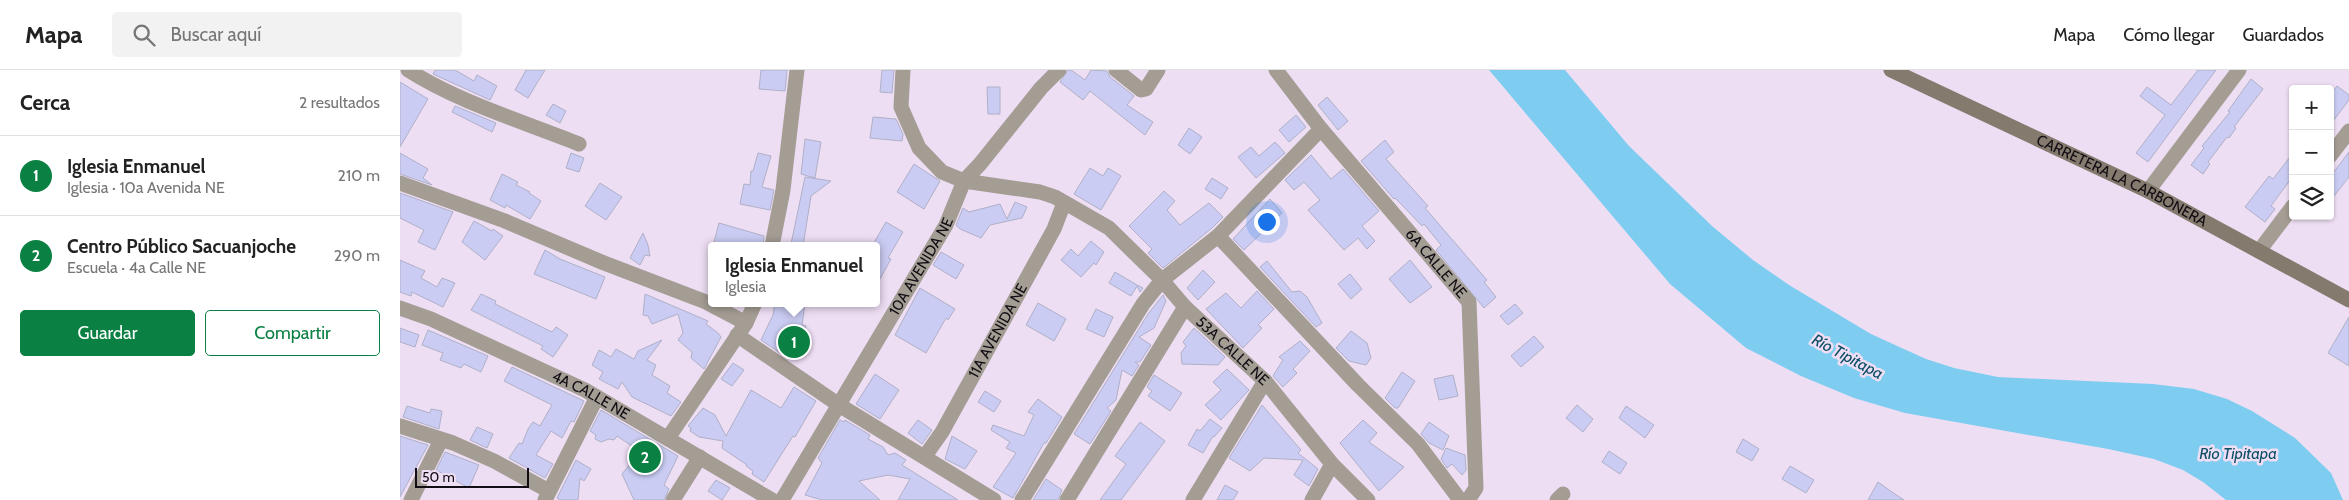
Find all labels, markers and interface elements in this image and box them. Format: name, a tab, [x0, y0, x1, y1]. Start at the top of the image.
search box	[112, 12, 462, 57]
text: Mapa	[25, 20, 82, 49]
icon: search	[130, 21, 158, 49]
text: Buscar aquí	[170, 23, 261, 46]
text: Mapa	[2053, 24, 2095, 46]
text: Cómo llegar	[2123, 24, 2215, 46]
text: Guardados	[2243, 24, 2324, 46]
map controls	[2289, 85, 2334, 220]
button: +	[2289, 85, 2334, 130]
text: Cerca	[20, 90, 70, 115]
text: 2 resultados	[299, 93, 380, 112]
button: −	[2289, 130, 2334, 175]
street label: CARRETERA LA CARBONERA	[2034, 131, 2211, 231]
text: Iglesia Enmanuel	[67, 155, 205, 178]
text: 1	[33, 166, 39, 185]
text: 210 m	[338, 166, 380, 185]
button: layers	[2289, 175, 2334, 220]
text: Iglesia · 10a Avenida NE	[67, 178, 225, 197]
your location	[1254, 209, 1280, 235]
street label: 10A AVENIDA NE	[885, 215, 957, 318]
street label: 6A CALLE NE	[1401, 225, 1470, 302]
text: Centro Público Sacuanjoche	[67, 235, 296, 258]
popup	[708, 242, 880, 307]
text: 2	[32, 246, 40, 265]
text: 290 m	[334, 246, 380, 265]
text: Iglesia Enmanuel	[725, 254, 863, 277]
text: Escuela · 4a Calle NE	[67, 258, 206, 277]
text: Iglesia	[725, 277, 766, 296]
street label: 11A AVENIDA NE	[965, 280, 1031, 381]
button: Guardar	[20, 310, 195, 356]
button: Compartir	[205, 310, 380, 356]
street label: 53A CALLE NE	[1192, 313, 1273, 389]
pin: 1	[778, 323, 810, 361]
water label: Río Tipitapa	[1809, 330, 1887, 383]
street label: 4A CALLE NE	[549, 367, 633, 423]
pin: 2	[629, 438, 661, 476]
water label: Río Tipitapa	[2199, 444, 2277, 463]
scale bar	[415, 465, 529, 488]
text: 50 m	[422, 468, 455, 486]

